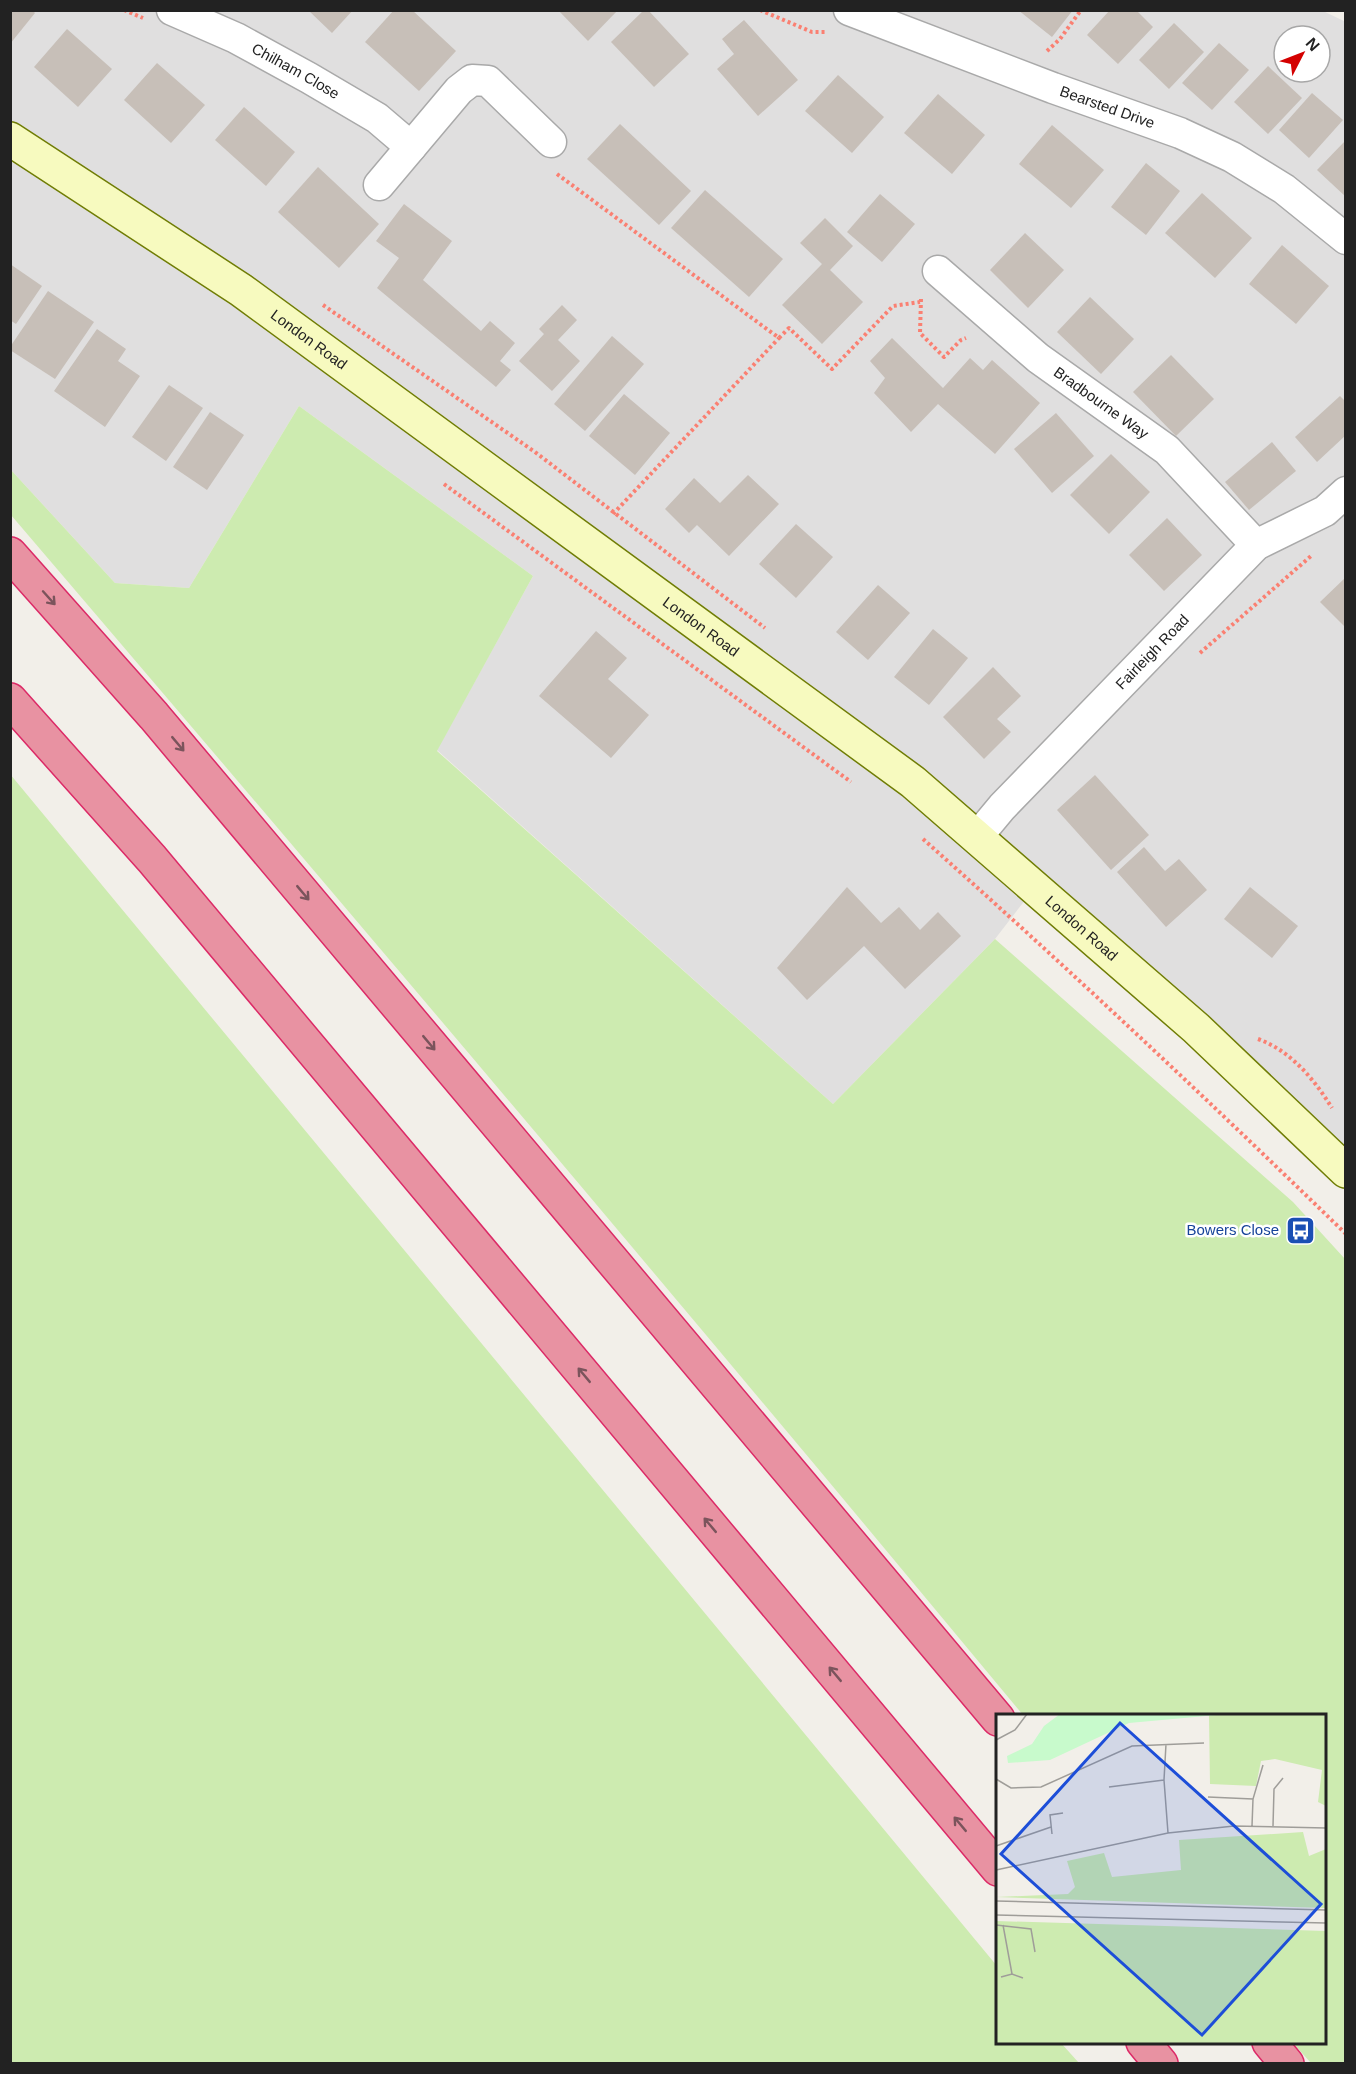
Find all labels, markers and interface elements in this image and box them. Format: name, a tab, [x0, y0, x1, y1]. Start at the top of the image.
north arrow	[1272, 24, 1332, 84]
text: N	[1303, 34, 1323, 54]
street label: Chilham Close	[249, 39, 343, 102]
street label: Bearsted Drive	[1058, 82, 1157, 131]
street label: London Road	[268, 306, 350, 373]
street label: Bradbourne Way	[1051, 363, 1152, 442]
one-way arrow	[42, 590, 56, 605]
street label: London Road	[660, 593, 743, 660]
street label: Fairleigh Road	[1112, 611, 1192, 693]
one-way arrow	[171, 736, 185, 751]
one-way arrow	[297, 885, 310, 901]
street label: London Road	[1042, 892, 1121, 964]
one-way arrow	[422, 1035, 436, 1050]
bus stop icon: Bowers Close	[1284, 1214, 1316, 1246]
place label: Bowers Close	[1186, 1221, 1279, 1238]
one-way arrow	[578, 1367, 591, 1383]
one-way arrow	[703, 1517, 716, 1533]
one-way arrow	[828, 1666, 841, 1682]
inset map	[996, 1714, 1326, 2044]
one-way arrow	[953, 1817, 967, 1832]

